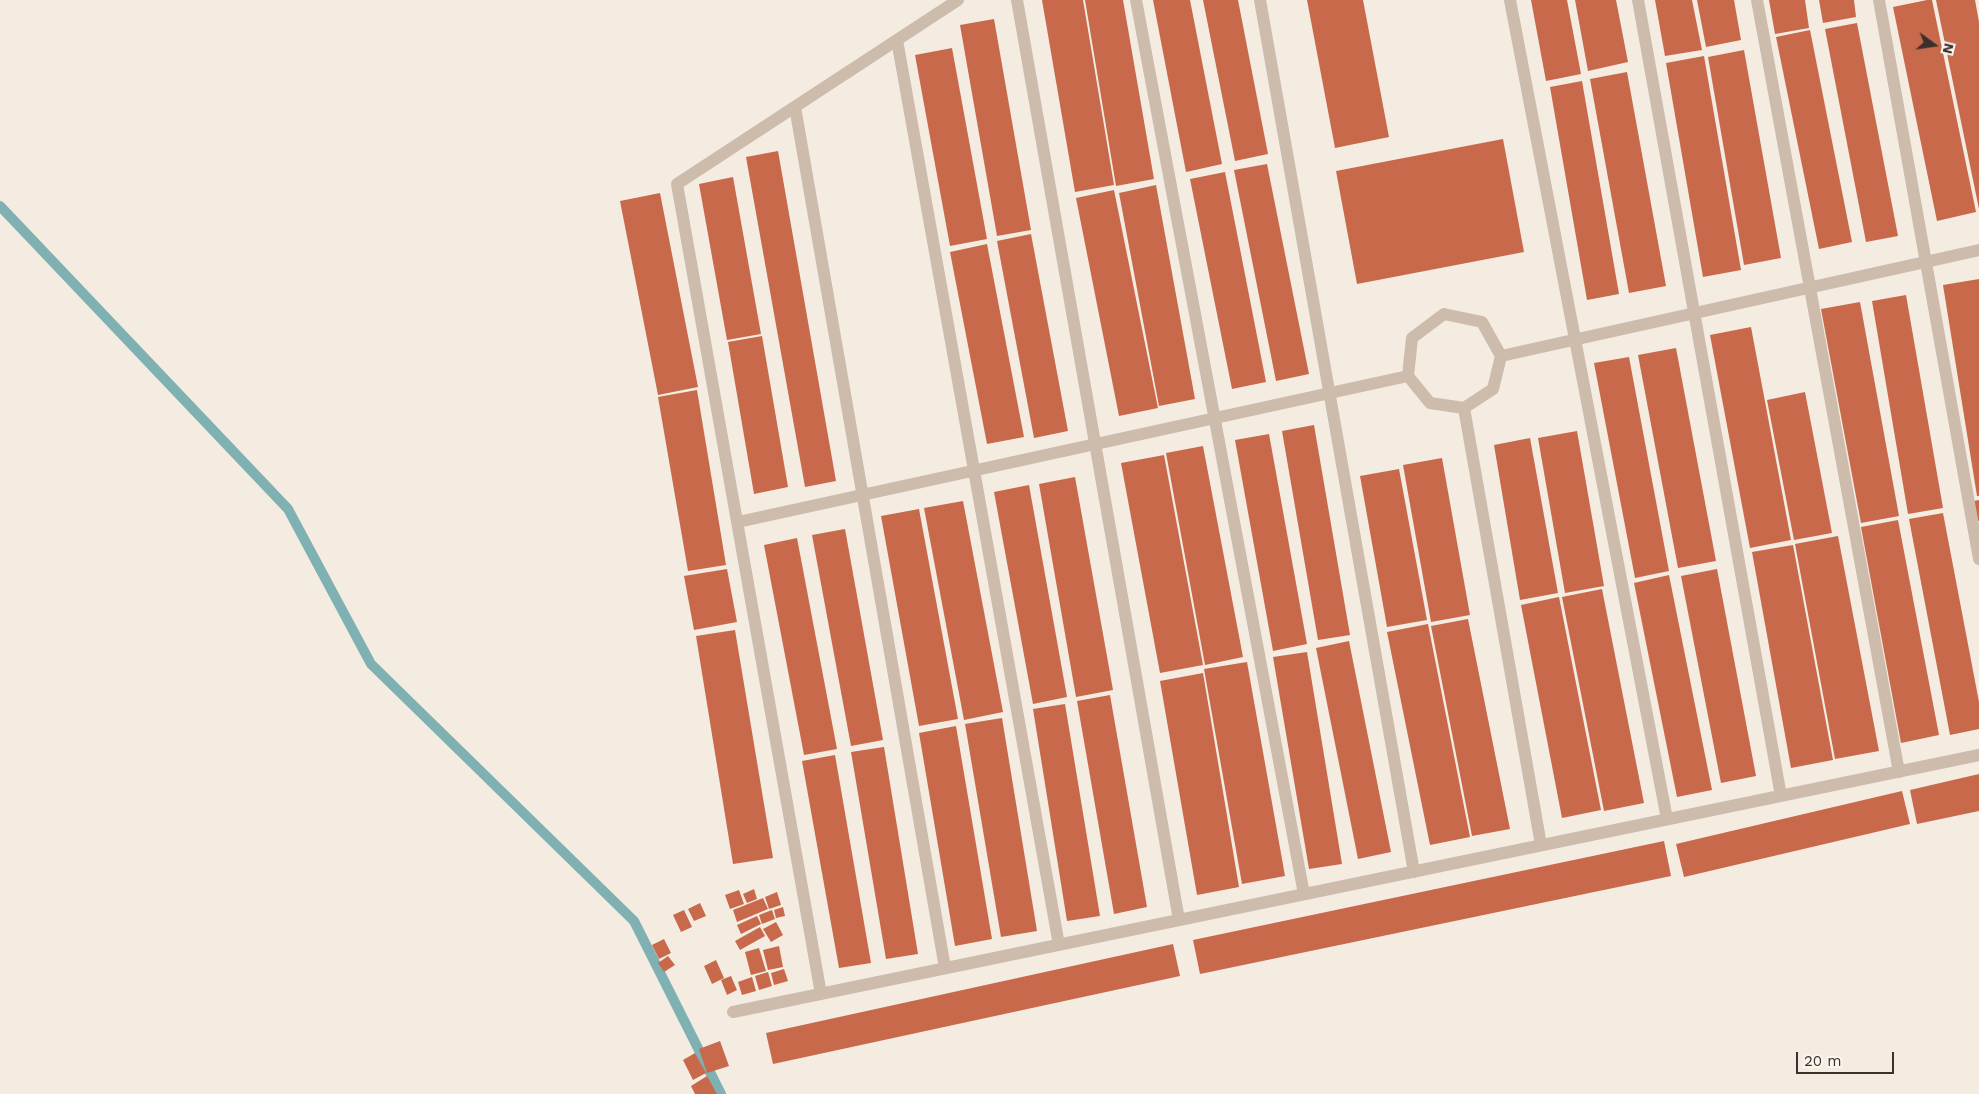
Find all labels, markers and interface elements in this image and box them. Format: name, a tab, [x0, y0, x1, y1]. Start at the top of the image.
north arrow	[1909, 20, 1959, 70]
text: N	[1940, 42, 1958, 56]
scale bar	[1799, 1042, 1896, 1074]
text: 20 m	[1804, 1052, 1842, 1070]

